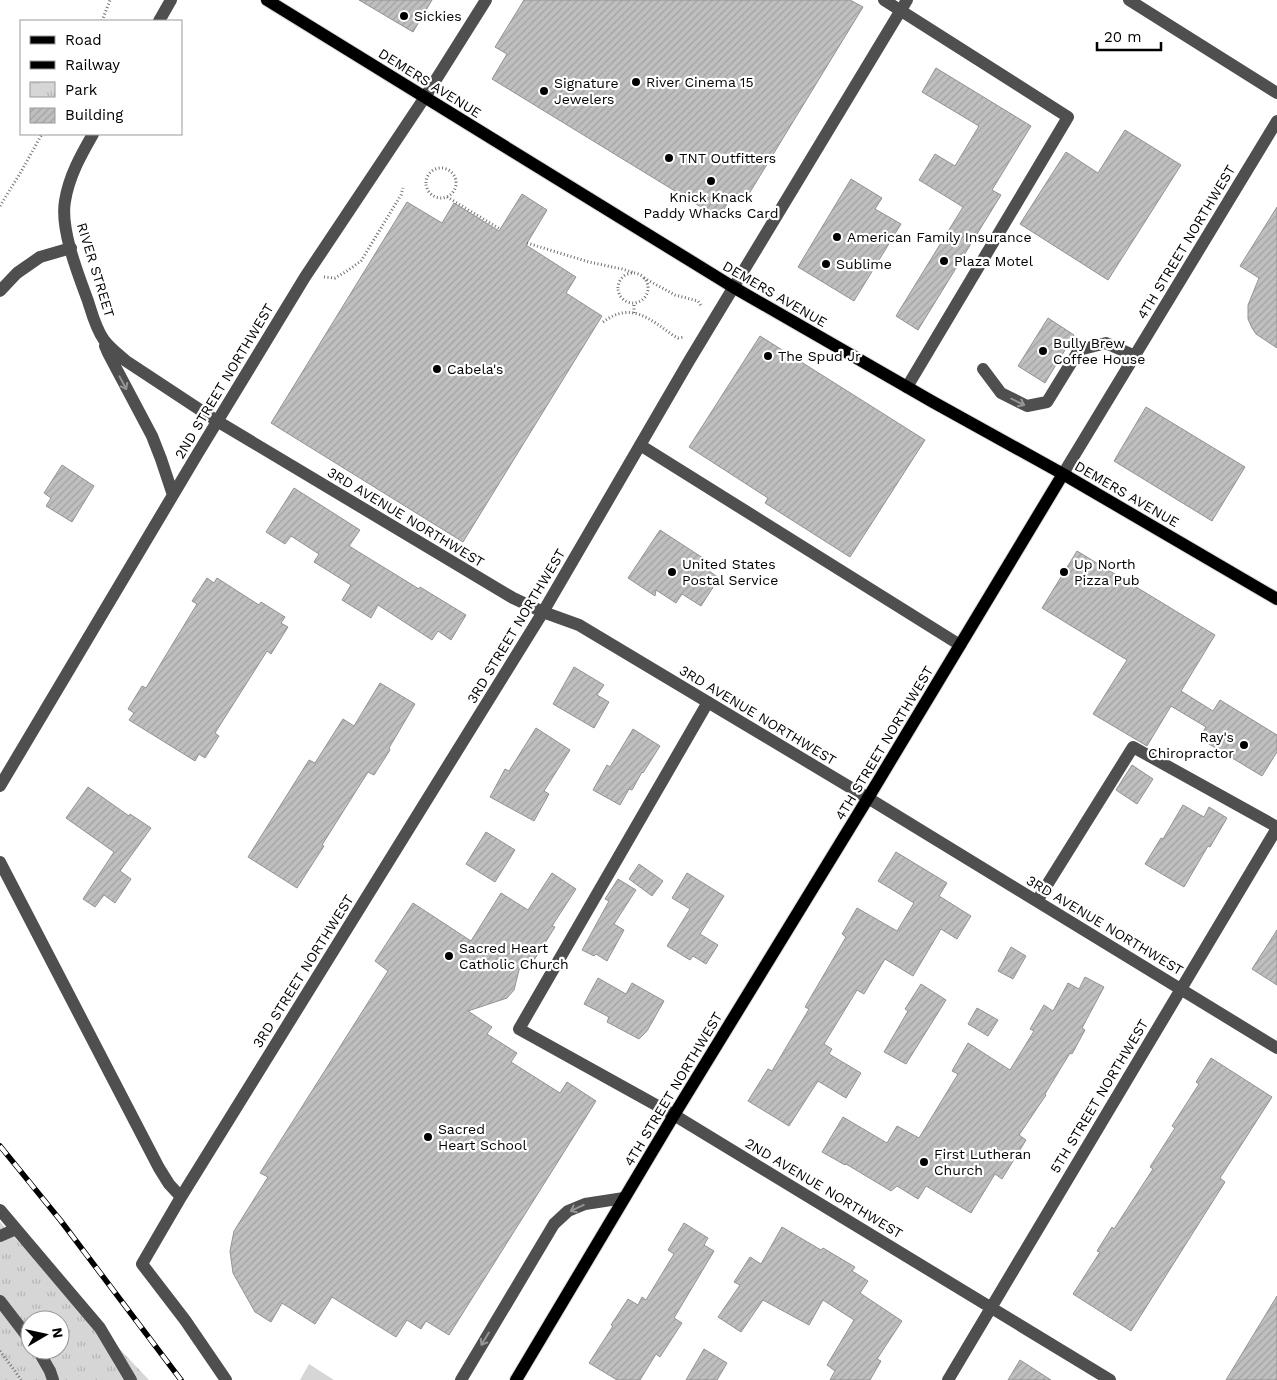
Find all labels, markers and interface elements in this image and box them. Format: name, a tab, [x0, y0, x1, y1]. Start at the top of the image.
place label: Sickies	[414, 8, 462, 24]
marker: Sickies	[398, 10, 410, 22]
legend	[20, 20, 182, 135]
scale bar	[1097, 20, 1161, 52]
text: 20 m	[1104, 28, 1142, 46]
text: Road	[65, 31, 102, 49]
street label: DEMERS AVENUE	[376, 45, 484, 121]
text: Railway	[65, 56, 120, 74]
place label: River Cinema 15	[646, 74, 754, 90]
place label: Signature Jewelers	[554, 75, 618, 107]
marker: River Cinema 15	[630, 76, 642, 88]
text: Park	[65, 81, 98, 99]
marker: Signature Jewelers	[538, 85, 550, 97]
text: Building	[65, 106, 123, 124]
place label: TNT Outfitters	[679, 150, 776, 166]
marker: TNT Outfitters	[663, 152, 675, 164]
street label: 4TH STREET NORTHWEST	[1134, 162, 1239, 322]
marker: Knick Knack Paddy Whacks Card	[705, 175, 717, 187]
place label: Knick Knack Paddy Whacks Card	[644, 189, 778, 221]
street label: RIVER STREET	[74, 221, 118, 320]
place label: American Family Insurance	[847, 229, 1031, 245]
marker: American Family Insurance	[831, 231, 843, 243]
place label: Plaza Motel	[954, 253, 1034, 269]
marker: Plaza Motel	[938, 255, 950, 267]
place label: Sublime	[836, 256, 892, 272]
street label: DEMERS AVENUE	[720, 258, 830, 330]
marker: Sublime	[820, 258, 832, 270]
street label: 2ND STREET NORTHWEST	[171, 300, 277, 462]
place label: Bully Brew Coffee House	[1053, 335, 1145, 367]
marker: Bully Brew Coffee House	[1037, 345, 1049, 357]
place label: The Spud Jr	[778, 348, 861, 364]
marker: The Spud Jr	[762, 350, 774, 362]
place label: Cabela's	[447, 361, 503, 377]
marker: Cabela's	[431, 363, 443, 375]
one-way arrow	[118, 375, 128, 390]
one-way arrow	[1010, 397, 1025, 407]
street label: DEMERS AVENUE	[1072, 458, 1182, 530]
street label: 3RD AVENUE NORTHWEST	[325, 464, 488, 570]
street label: 3RD STREET NORTHWEST	[463, 545, 569, 706]
place label: United States Postal Service	[682, 556, 778, 588]
place label: Up North Pizza Pub	[1074, 556, 1140, 588]
marker: United States Postal Service	[666, 566, 678, 578]
marker: Up North Pizza Pub	[1058, 566, 1070, 578]
street label: 3RD AVENUE NORTHWEST	[677, 662, 840, 768]
street label: 4TH STREET NORTHWEST	[832, 663, 937, 823]
place label: Ray's Chiropractor	[1148, 729, 1234, 761]
marker: Ray's Chiropractor	[1238, 739, 1250, 751]
street label: 3RD AVENUE NORTHWEST	[1024, 872, 1187, 978]
street label: 3RD STREET NORTHWEST	[249, 891, 357, 1050]
place label: Sacred Heart Catholic Church	[459, 940, 569, 972]
marker: Sacred Heart Catholic Church	[443, 950, 455, 962]
street label: 4TH STREET NORTHWEST	[621, 1009, 726, 1169]
street label: 5TH STREET NORTHWEST	[1047, 1016, 1152, 1176]
place label: Sacred Heart School	[438, 1121, 527, 1153]
marker: Sacred Heart School	[422, 1131, 434, 1143]
street label: 2ND AVENUE NORTHWEST	[742, 1135, 906, 1242]
place label: First Lutheran Church	[934, 1146, 1031, 1178]
marker: First Lutheran Church	[918, 1156, 930, 1168]
one-way arrow	[570, 1203, 585, 1213]
north arrow	[20, 1310, 70, 1360]
text: N	[49, 1327, 67, 1339]
one-way arrow	[480, 1332, 490, 1346]

